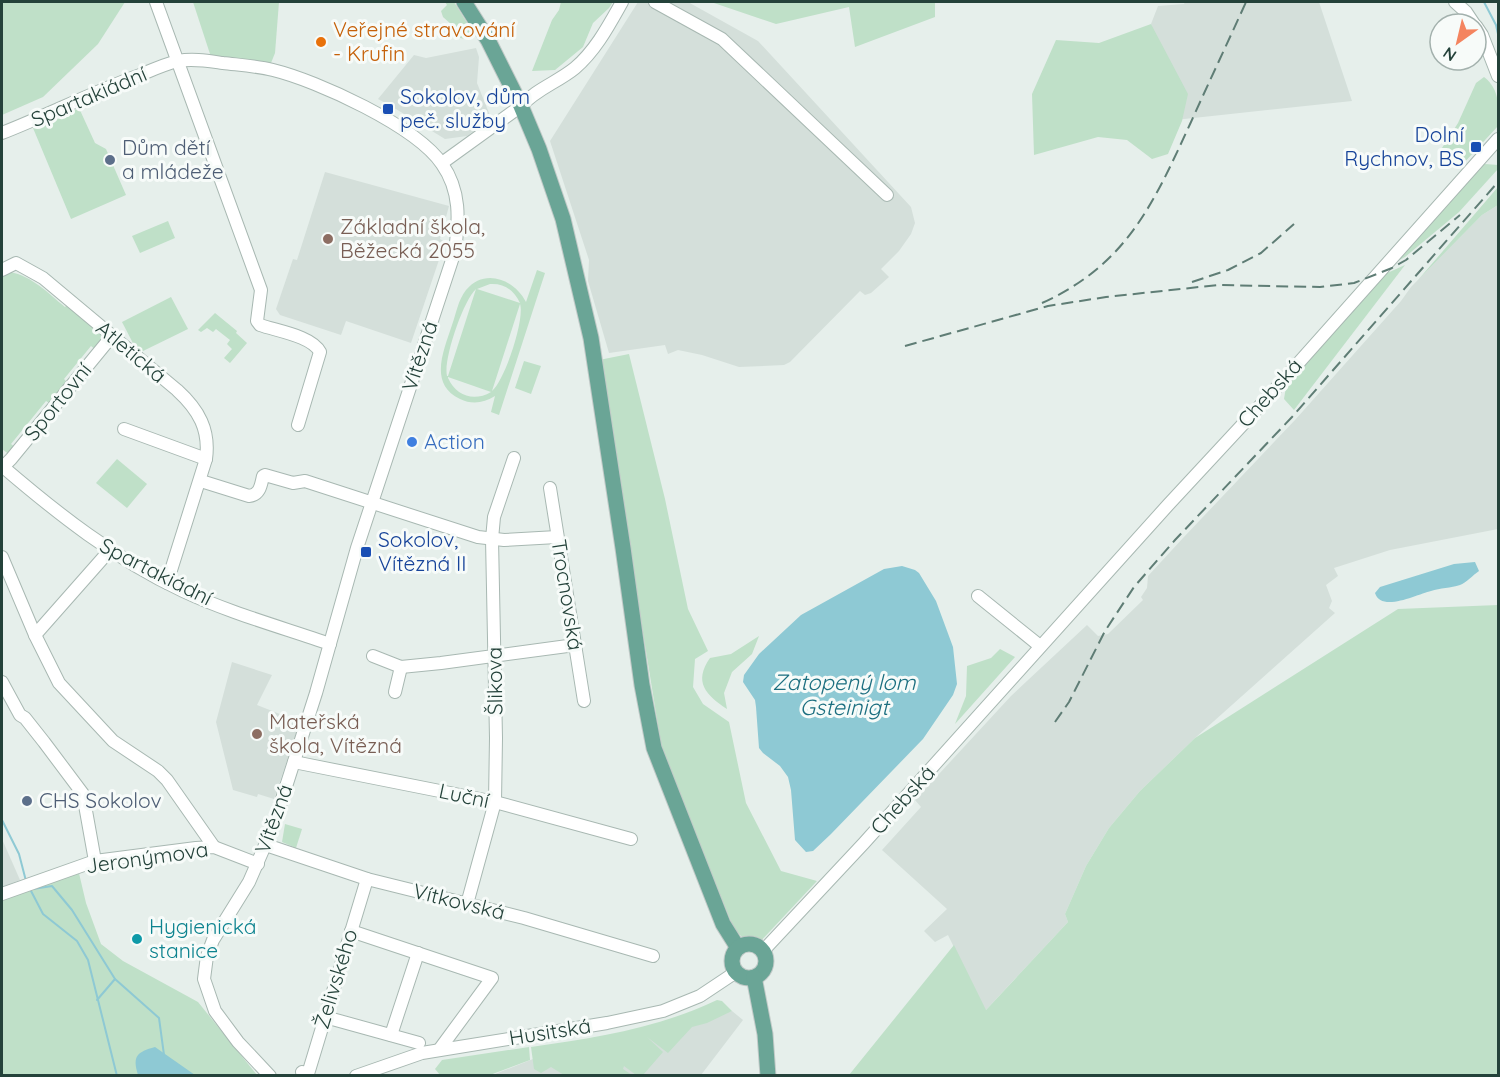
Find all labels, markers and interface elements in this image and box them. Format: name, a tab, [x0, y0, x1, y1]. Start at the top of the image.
north arrow	[1428, 12, 1488, 72]
place label: Veřejné stravování - Krufin	[333, 16, 515, 66]
marker: Veřejné stravování - Krufin	[314, 35, 328, 49]
text: N	[1439, 43, 1460, 66]
street label: Spartakiádní	[27, 60, 151, 132]
place label: Sokolov, dům peč. služby	[400, 83, 530, 133]
marker: Sokolov, dům peč. služby	[381, 102, 395, 116]
place label: Dolní Rychnov, BS	[1344, 121, 1464, 171]
place label: Dům dětí a mládeže	[122, 134, 224, 184]
marker: Dolní Rychnov, BS	[1469, 140, 1483, 154]
marker: Dům dětí a mládeže	[103, 153, 117, 167]
place label: Základní škola, Běžecká 2055	[340, 213, 485, 263]
marker: Základní škola, Běžecká 2055	[321, 232, 335, 246]
street label: Atletická	[91, 314, 172, 388]
street label: Vítězná	[396, 317, 443, 394]
street label: Chebská	[1232, 352, 1307, 432]
street label: Sportovní	[18, 357, 97, 446]
place label: Action	[424, 428, 485, 454]
marker: Action	[405, 435, 419, 449]
place label: Sokolov, Vítězná II	[378, 526, 467, 576]
street label: Spartakiádní	[96, 532, 218, 611]
street label: Trocnovská	[546, 537, 590, 652]
marker: Sokolov, Vítězná II	[359, 545, 373, 559]
street label: Šlikova	[480, 647, 508, 715]
water label: Zatopený lom Gsteinigt	[772, 668, 917, 721]
place label: Mateřská škola, Vítězná	[269, 708, 402, 758]
marker: Mateřská škola, Vítězná	[250, 727, 264, 741]
street label: Chebská	[865, 759, 940, 839]
street label: Luční	[437, 777, 492, 813]
street label: Vítězná	[248, 780, 298, 857]
place label: CHS Sokolov	[39, 787, 162, 813]
marker: CHS Sokolov	[20, 794, 34, 808]
street label: Jeronýmova	[84, 836, 210, 878]
street label: Vítkovská	[411, 877, 508, 925]
place label: Hygienická stanice	[149, 913, 257, 963]
street label: Želivského	[308, 926, 363, 1032]
marker: Hygienická stanice	[130, 932, 144, 946]
street label: Husitská	[507, 1012, 593, 1050]

